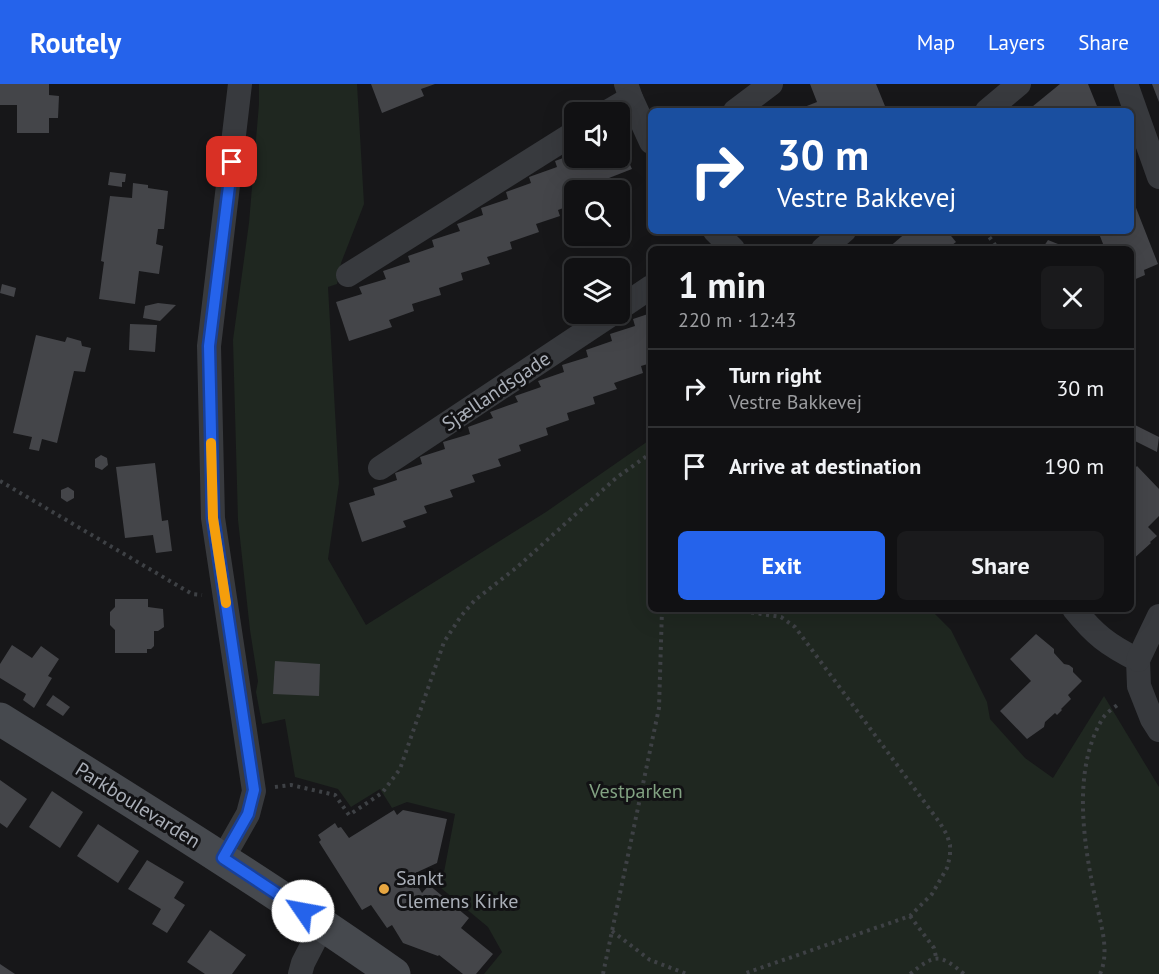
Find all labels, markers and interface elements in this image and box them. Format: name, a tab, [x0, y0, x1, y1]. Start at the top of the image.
text: Routely	[30, 24, 121, 61]
text: Map	[917, 29, 955, 56]
text: Layers	[988, 29, 1045, 56]
text: Share	[1078, 29, 1129, 56]
map controls	[564, 102, 630, 324]
button: sound	[564, 102, 630, 168]
text: 30 m	[777, 127, 869, 182]
icon: right	[678, 132, 756, 210]
pin	[206, 136, 257, 187]
icon: arrive	[215, 145, 248, 178]
button: search	[564, 180, 630, 246]
text: Vestre Bakkevej	[777, 180, 957, 214]
button: layers	[564, 258, 630, 324]
text: 1 min	[678, 261, 766, 308]
button: close	[1041, 266, 1104, 329]
text: 220 m · 12:43	[678, 307, 796, 333]
street label: Sjællandsgade	[437, 345, 555, 437]
text: Turn right	[729, 361, 821, 389]
icon: right	[678, 372, 711, 405]
text: 30 m	[1056, 374, 1104, 402]
text: Vestre Bakkevej	[729, 389, 862, 415]
icon: arrive	[678, 450, 711, 483]
text: Arrive at destination	[729, 452, 921, 480]
text: 190 m	[1044, 452, 1104, 480]
button: Exit	[678, 531, 885, 600]
button: Share	[897, 531, 1104, 600]
street label: Parkboulevarden	[71, 756, 205, 854]
park label: Vestparken	[588, 778, 683, 804]
place label: Sankt Clemens Kirke	[396, 865, 518, 914]
position arrow	[271, 879, 335, 943]
marker: Sankt Clemens Kirke	[377, 882, 391, 896]

